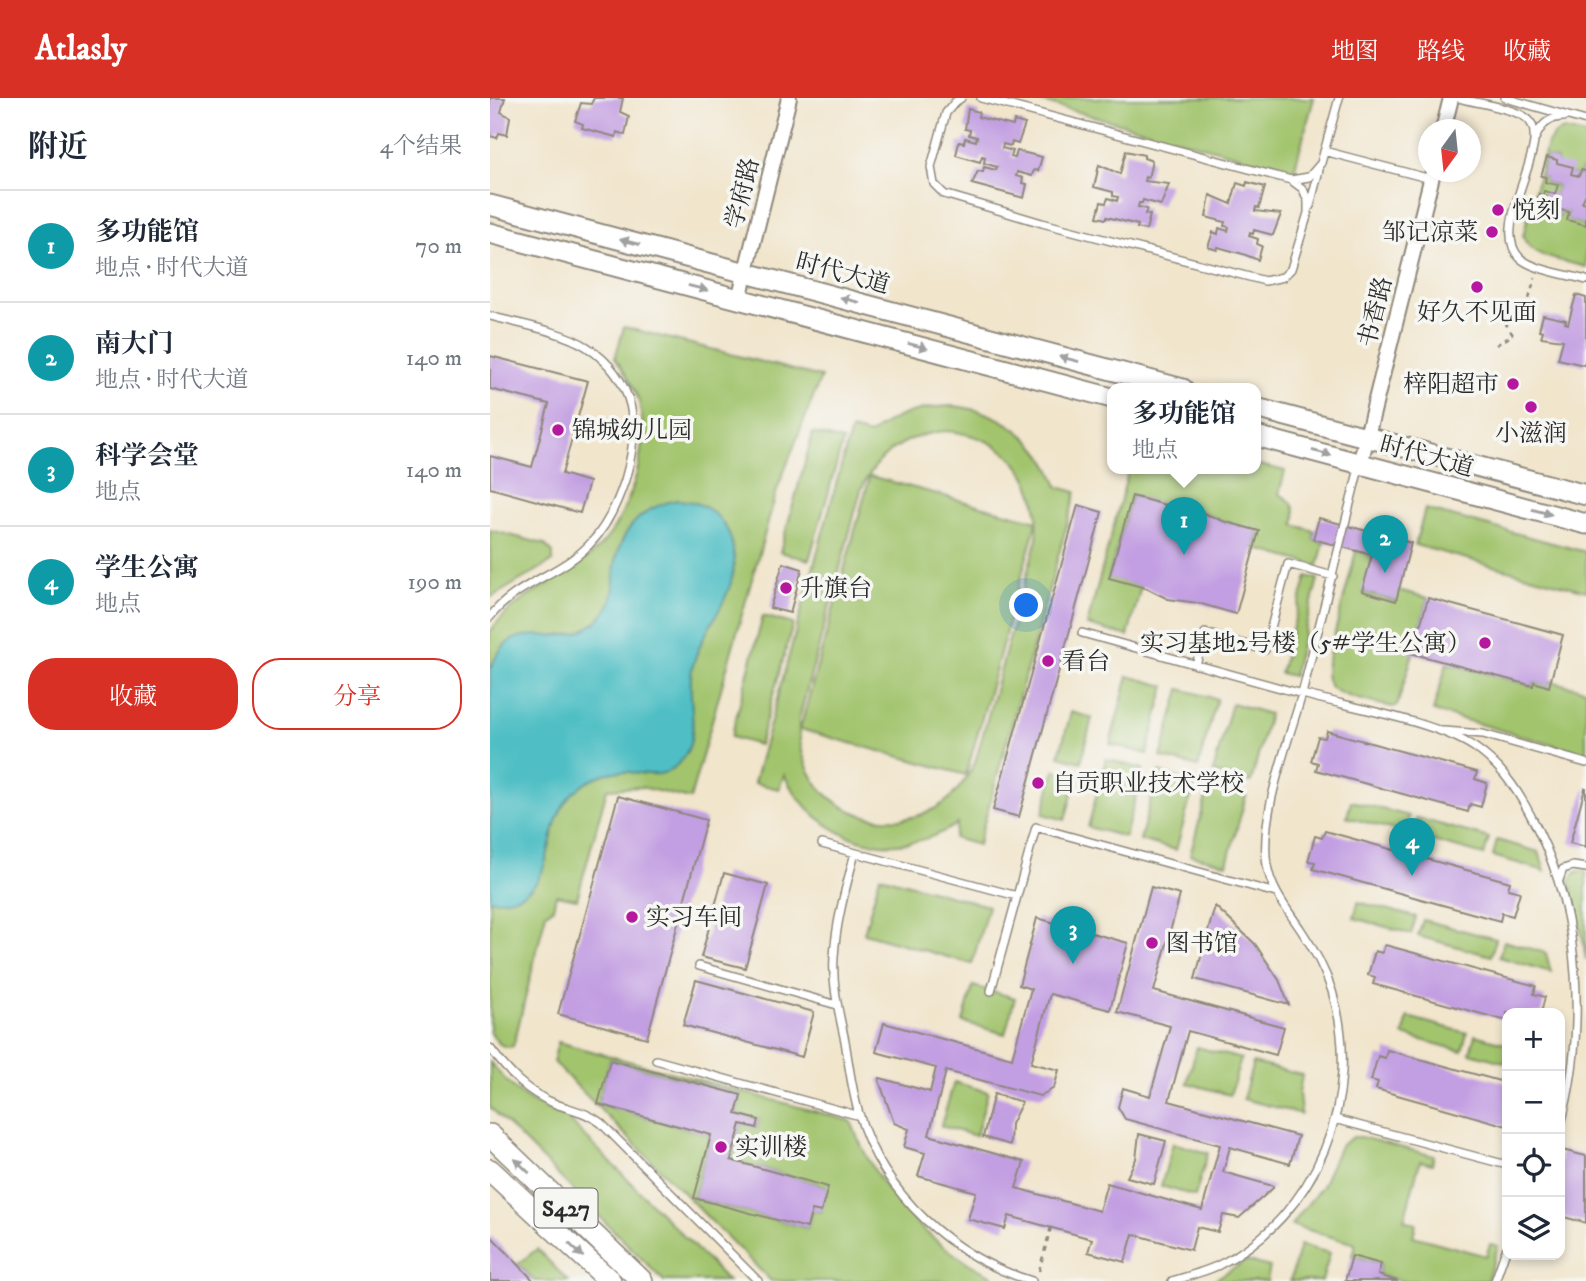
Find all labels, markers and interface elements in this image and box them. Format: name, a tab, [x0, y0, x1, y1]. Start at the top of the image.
text: Atlasly	[35, 29, 127, 70]
text: 地图	[1331, 37, 1379, 67]
text: 路线	[1417, 37, 1465, 67]
text: 收藏	[1503, 37, 1551, 67]
north arrow	[1418, 119, 1481, 182]
text: 附近	[28, 129, 88, 166]
text: 4个结果	[380, 132, 462, 161]
street label: 学府路	[720, 155, 766, 232]
place label: 悦刻	[1512, 196, 1560, 226]
marker: 悦刻	[1490, 202, 1506, 218]
text: 多功能馆	[95, 216, 199, 249]
place label: 邹记凉菜	[1382, 218, 1478, 248]
marker: 邹记凉菜	[1484, 224, 1500, 240]
text: 1	[47, 232, 55, 261]
text: 70 m	[415, 232, 462, 261]
one-way arrow	[619, 236, 641, 247]
street label: 时代大道	[792, 247, 893, 301]
text: 地点 · 时代大道	[95, 254, 248, 283]
street label: 书香路	[1353, 274, 1399, 351]
marker: 好久不见面	[1469, 279, 1485, 295]
one-way arrow	[687, 283, 709, 294]
one-way arrow	[838, 294, 860, 305]
place label: 好久不见面	[1417, 298, 1537, 328]
text: 南大门	[95, 328, 173, 361]
one-way arrow	[908, 342, 929, 352]
text: 2	[45, 344, 57, 373]
text: 140 m	[406, 344, 462, 373]
one-way arrow	[1059, 353, 1080, 363]
text: 地点 · 时代大道	[95, 366, 248, 395]
place label: 梓阳超市	[1403, 370, 1499, 400]
marker: 梓阳超市	[1505, 376, 1521, 392]
popup	[1107, 383, 1261, 474]
text: 多功能馆	[1132, 398, 1236, 431]
marker: 小滋润	[1523, 399, 1539, 415]
place label: 锦城幼儿园	[572, 416, 692, 446]
place label: 小滋润	[1495, 419, 1567, 449]
marker: 锦城幼儿园	[550, 422, 566, 438]
street label: 时代大道	[1376, 430, 1477, 484]
text: 地点	[1132, 436, 1178, 465]
text: 科学会堂	[95, 440, 199, 473]
one-way arrow	[1312, 449, 1333, 459]
text: 3	[47, 456, 55, 485]
text: 140 m	[406, 456, 462, 485]
text: 地点	[95, 478, 141, 507]
pin: 1	[1161, 497, 1207, 555]
one-way arrow	[1531, 507, 1553, 518]
pin: 2	[1362, 515, 1408, 573]
text: 学生公寓	[95, 552, 199, 585]
text: 4	[44, 568, 58, 597]
text: 190 m	[408, 568, 462, 597]
place label: 升旗台	[800, 574, 872, 604]
marker: 升旗台	[778, 580, 794, 596]
your location	[1009, 588, 1043, 622]
text: 地点	[95, 590, 141, 619]
place label: 实习基地2号楼（5#学生公寓）	[1140, 629, 1471, 659]
marker: 实习基地2号楼（5#学生公寓）	[1477, 635, 1493, 651]
place label: 看台	[1062, 647, 1110, 677]
marker: 看台	[1040, 653, 1056, 669]
button: 收藏	[28, 658, 238, 730]
button: 分享	[252, 658, 462, 730]
place label: 自贡职业技术学校	[1052, 769, 1244, 799]
marker: 自贡职业技术学校	[1030, 775, 1046, 791]
pin: 4	[1389, 818, 1435, 876]
place label: 实习车间	[646, 903, 742, 933]
pin: 3	[1050, 906, 1096, 964]
marker: 实习车间	[624, 909, 640, 925]
place label: 图书馆	[1166, 929, 1238, 959]
marker: 图书馆	[1144, 935, 1160, 951]
map controls	[1502, 1008, 1565, 1260]
button: +	[1502, 1008, 1565, 1071]
button: −	[1502, 1071, 1565, 1134]
place label: 实训楼	[735, 1133, 807, 1163]
button: locate	[1502, 1134, 1565, 1197]
marker: 实训楼	[713, 1139, 729, 1155]
one-way arrow	[514, 1157, 531, 1174]
road number: S427	[534, 1189, 598, 1228]
button: layers	[1502, 1197, 1565, 1260]
one-way arrow	[567, 1241, 584, 1257]

